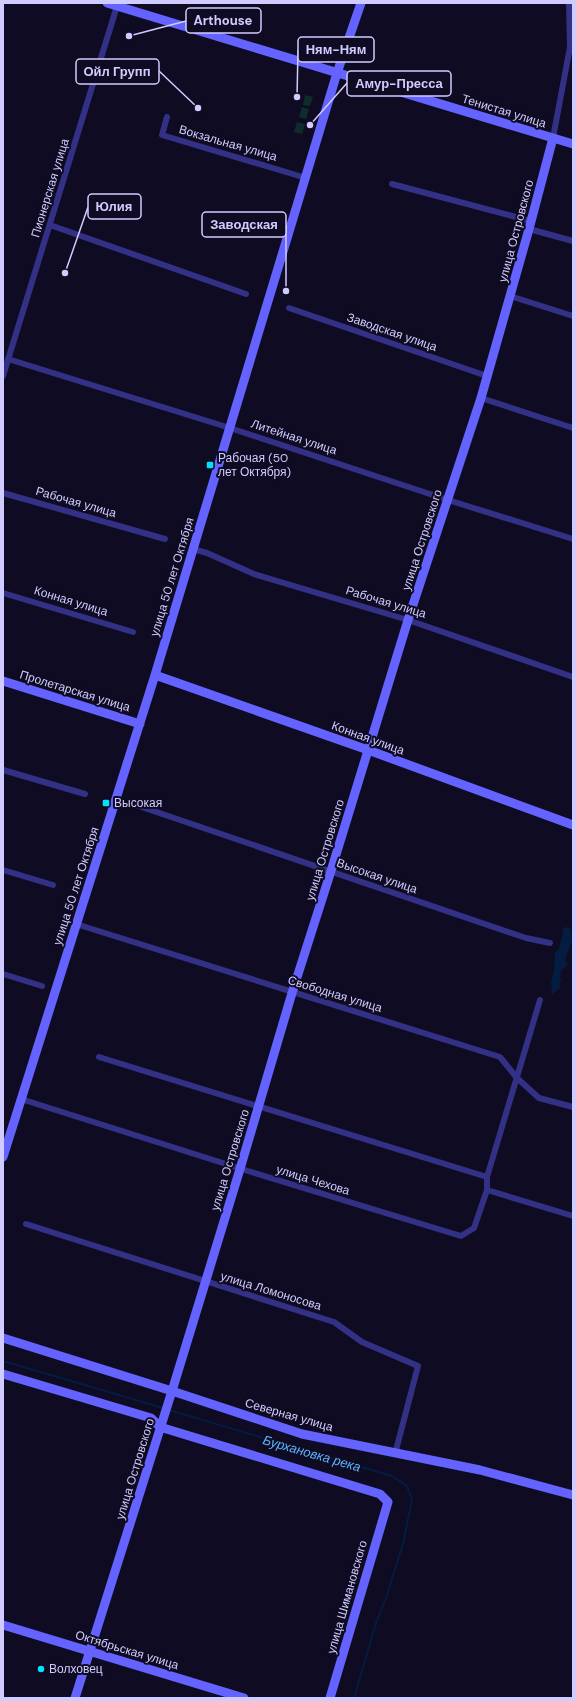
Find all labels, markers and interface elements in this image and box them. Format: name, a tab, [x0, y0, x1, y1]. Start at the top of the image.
callout: Arthouse	[186, 8, 261, 33]
text: Arthouse	[194, 12, 253, 29]
callout: Ням-Ням	[298, 37, 374, 62]
text: Ням-Ням	[306, 41, 366, 58]
callout: Ойл Групп	[76, 59, 159, 84]
text: Ойл Групп	[84, 63, 151, 80]
callout: Амур-Пресса	[347, 71, 451, 96]
text: Амур-Пресса	[355, 75, 444, 92]
street label: Тенистая улица	[460, 91, 548, 132]
street label: Вокзальная улица	[177, 121, 279, 165]
street label: Пионерская улица	[27, 136, 73, 240]
street label: улица Островского	[495, 178, 537, 284]
callout: Юлия	[88, 194, 141, 219]
text: Юлия	[96, 198, 132, 215]
callout: Заводская	[202, 212, 286, 237]
text: Заводская	[210, 216, 278, 233]
street label: Заводская улица	[345, 309, 440, 355]
street label: Литейная улица	[249, 416, 339, 459]
place label: Рабочая (50 лет Октября)	[218, 450, 291, 480]
marker: Рабочая (50 лет Октября)	[205, 460, 215, 470]
street label: Рабочая улица	[34, 483, 118, 521]
street label: улица Островского	[398, 487, 446, 593]
street label: улица 50 лет Октября	[146, 516, 198, 638]
street label: Конная улица	[32, 582, 110, 620]
street label: Рабочая улица	[344, 582, 428, 622]
street label: Пролетарская улица	[18, 667, 132, 715]
street label: Конная улица	[329, 717, 407, 759]
place label: Высокая	[114, 795, 162, 811]
street label: улица Островского	[302, 797, 348, 903]
marker: Высокая	[101, 798, 111, 808]
street label: улица 50 лет Октября	[49, 825, 103, 947]
street label: Высокая улица	[335, 855, 420, 897]
street label: Свободная улица	[286, 972, 384, 1016]
street label: улица Островского	[207, 1107, 253, 1213]
street label: улица Чехова	[274, 1161, 352, 1199]
street label: улица Ломоносова	[219, 1268, 324, 1314]
street label: Северная улица	[243, 1395, 335, 1435]
street label: улица Островского	[112, 1416, 158, 1522]
water label: Бурхановка река	[261, 1431, 363, 1476]
street label: улица Шимановского	[323, 1538, 371, 1656]
street label: Октябрьская улица	[73, 1627, 181, 1673]
place label: Волховец	[49, 1661, 103, 1677]
marker: Волховец	[36, 1664, 46, 1674]

